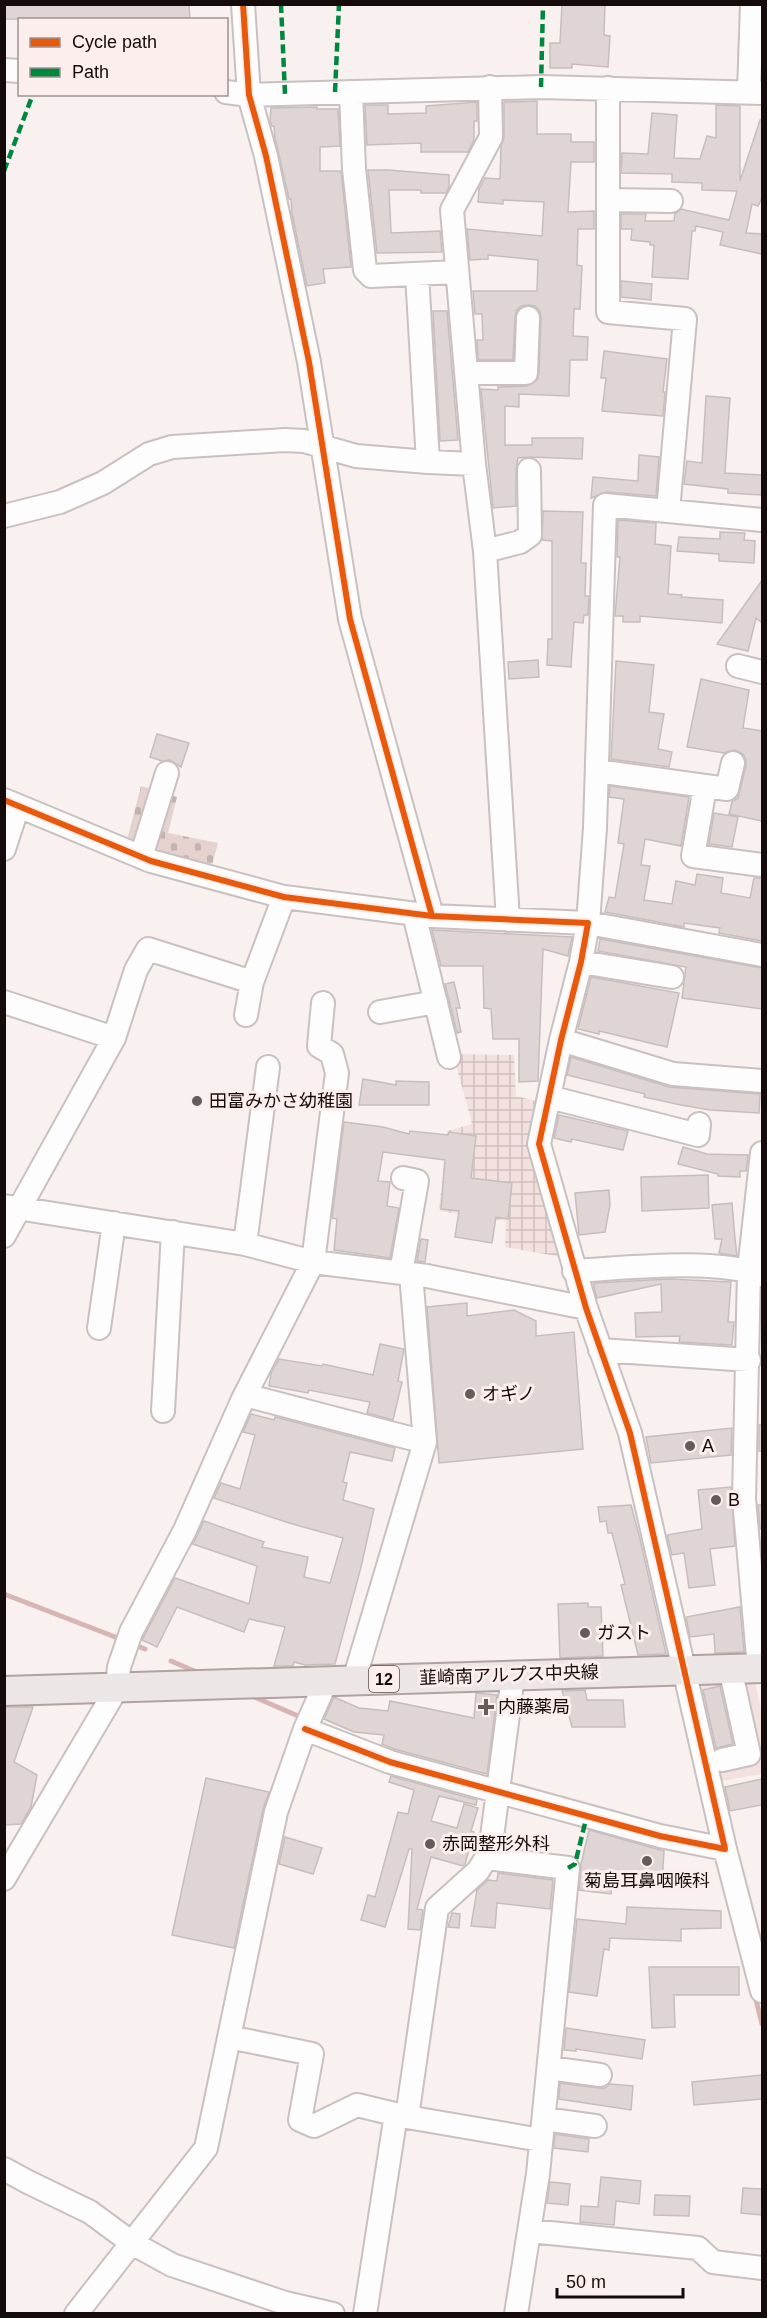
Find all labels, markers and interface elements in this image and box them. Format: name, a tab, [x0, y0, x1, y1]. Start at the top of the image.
legend	[18, 18, 228, 96]
text: Cycle path	[72, 32, 157, 52]
text: Path	[72, 62, 109, 82]
place label: 田富みかさ幼稚園	[209, 1091, 353, 1111]
marker: 田富みかさ幼稚園	[190, 1094, 204, 1108]
place label: オギノ	[482, 1384, 535, 1404]
marker: オギノ	[463, 1387, 477, 1401]
place label: A	[702, 1436, 714, 1456]
marker: A	[683, 1439, 697, 1453]
place label: B	[728, 1490, 740, 1510]
marker: B	[709, 1493, 723, 1507]
place label: ガスト	[597, 1623, 651, 1643]
marker: ガスト	[578, 1626, 592, 1640]
street label: 韮崎南アルプス中央線	[419, 1662, 599, 1688]
road number: 12	[369, 1666, 399, 1692]
place label: 内藤薬局	[498, 1697, 570, 1717]
marker: 内藤薬局	[479, 1700, 493, 1714]
place label: 赤岡整形外科	[442, 1834, 550, 1854]
marker: 赤岡整形外科	[423, 1837, 437, 1851]
marker: 菊島耳鼻咽喉科	[640, 1854, 654, 1868]
place label: 菊島耳鼻咽喉科	[584, 1871, 710, 1891]
scale bar	[557, 2261, 683, 2299]
text: 50 m	[566, 2272, 606, 2292]

